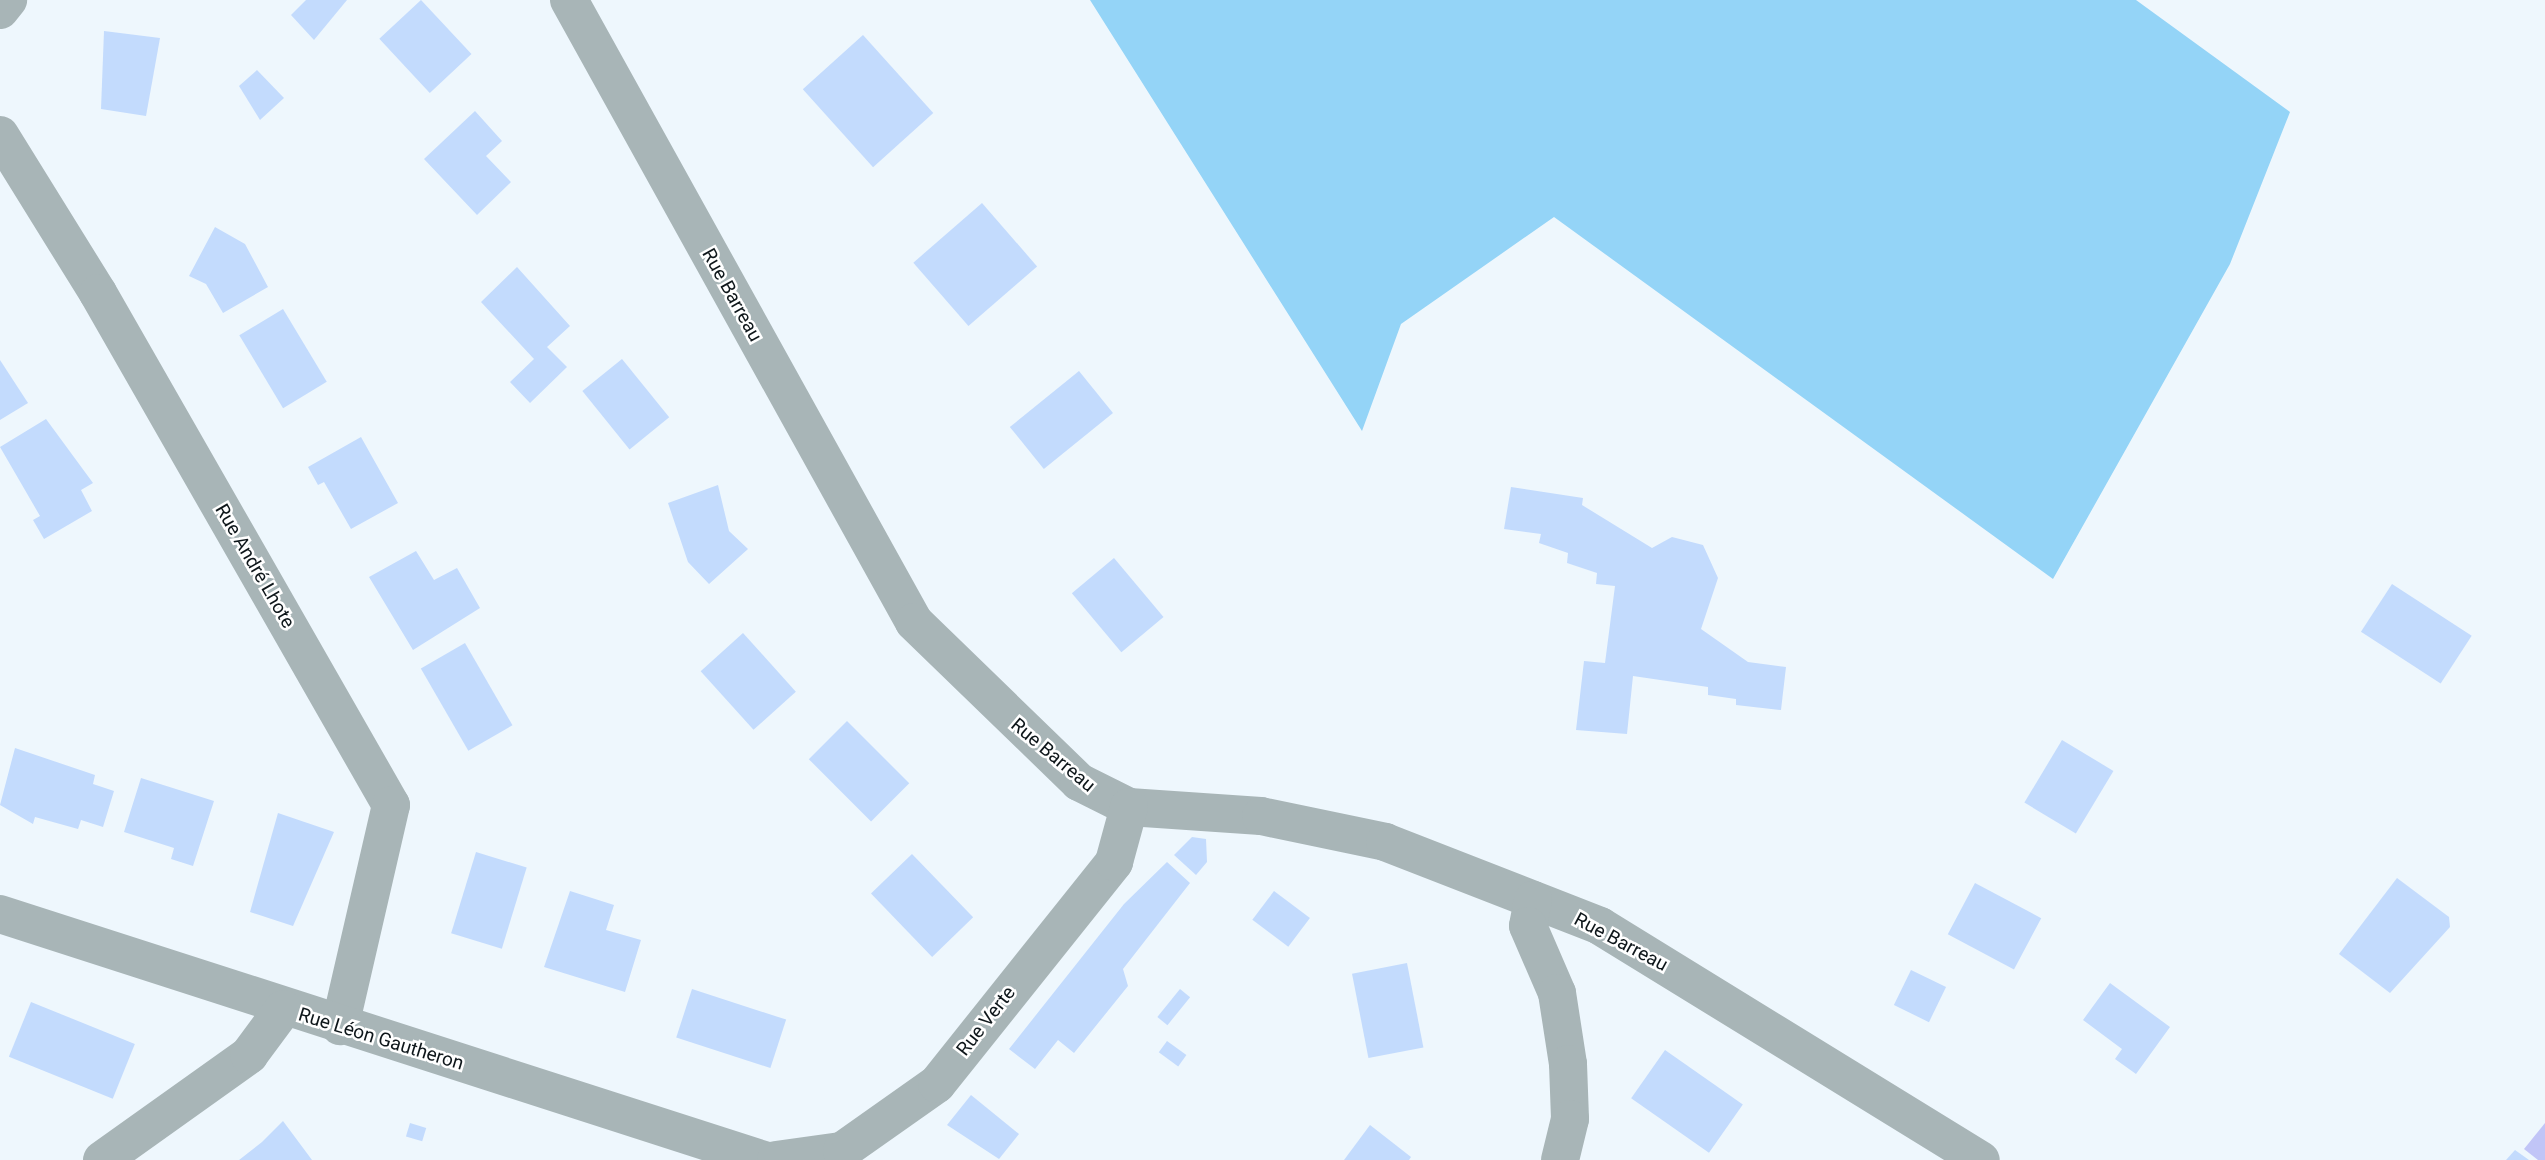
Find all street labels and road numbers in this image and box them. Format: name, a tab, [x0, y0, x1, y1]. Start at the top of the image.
street label: Rue Barreau	[697, 245, 767, 345]
street label: Rue André Lhote	[210, 500, 300, 632]
street label: Rue Barreau	[1006, 713, 1100, 797]
street label: Rue Barreau	[1570, 908, 1672, 976]
street label: Rue Verte	[952, 982, 1020, 1060]
street label: Rue Léon Gautheron	[296, 1003, 466, 1075]

